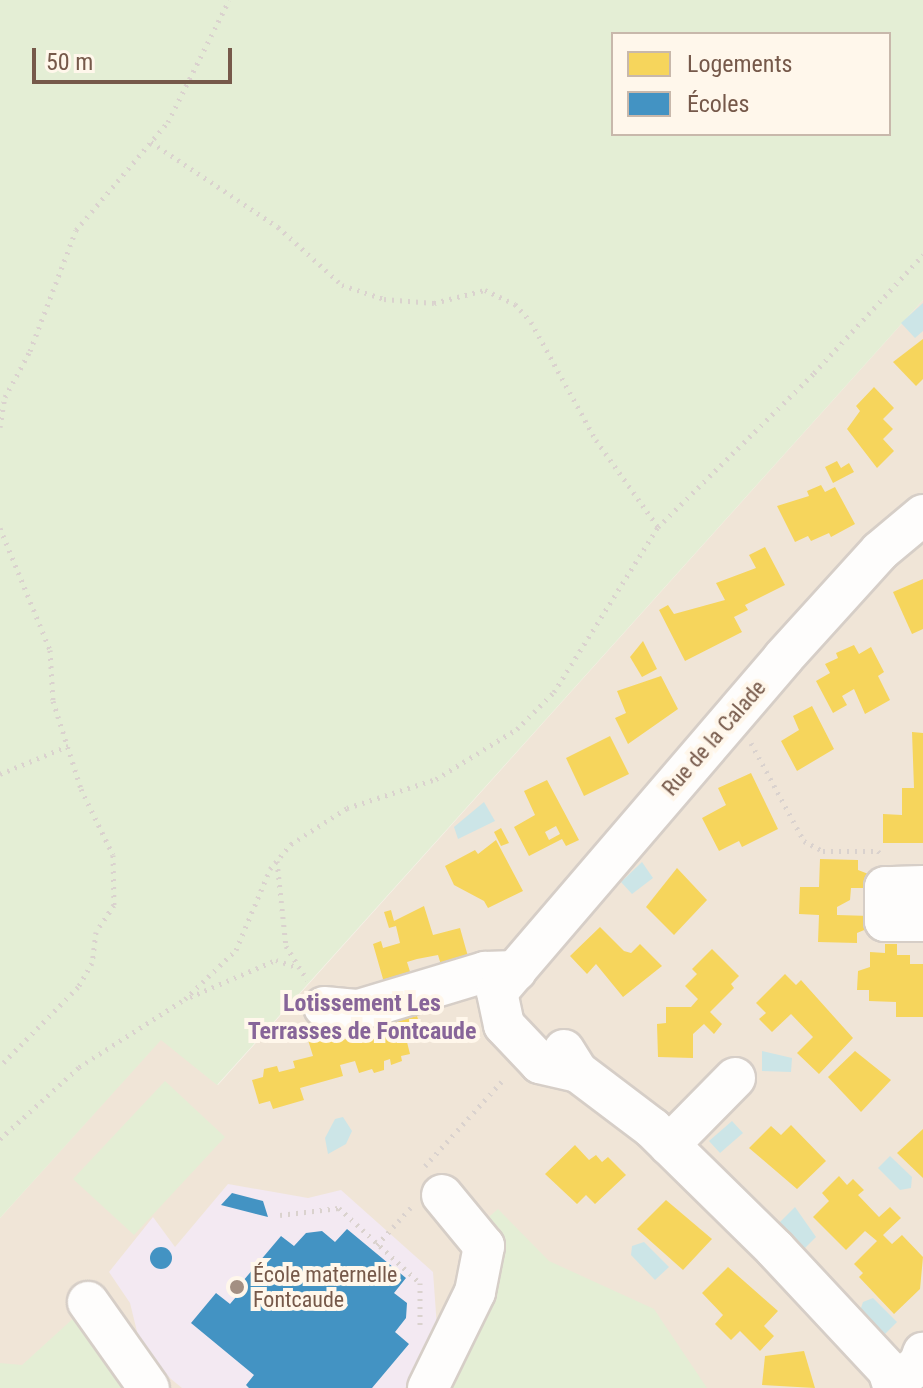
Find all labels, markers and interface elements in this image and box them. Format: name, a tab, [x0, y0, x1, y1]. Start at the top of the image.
scale bar	[36, 32, 236, 82]
legend	[611, 32, 891, 136]
text: 50 m	[46, 48, 93, 76]
text: Logements	[687, 50, 793, 78]
text: Écoles	[687, 90, 750, 118]
street label: Rue de la Calade	[657, 675, 771, 801]
district label: Lotissement Les Terrasses de Fontcaude	[248, 990, 476, 1046]
place label: École maternelle Fontcaude	[253, 1261, 397, 1312]
marker: École maternelle Fontcaude	[228, 1278, 246, 1296]

